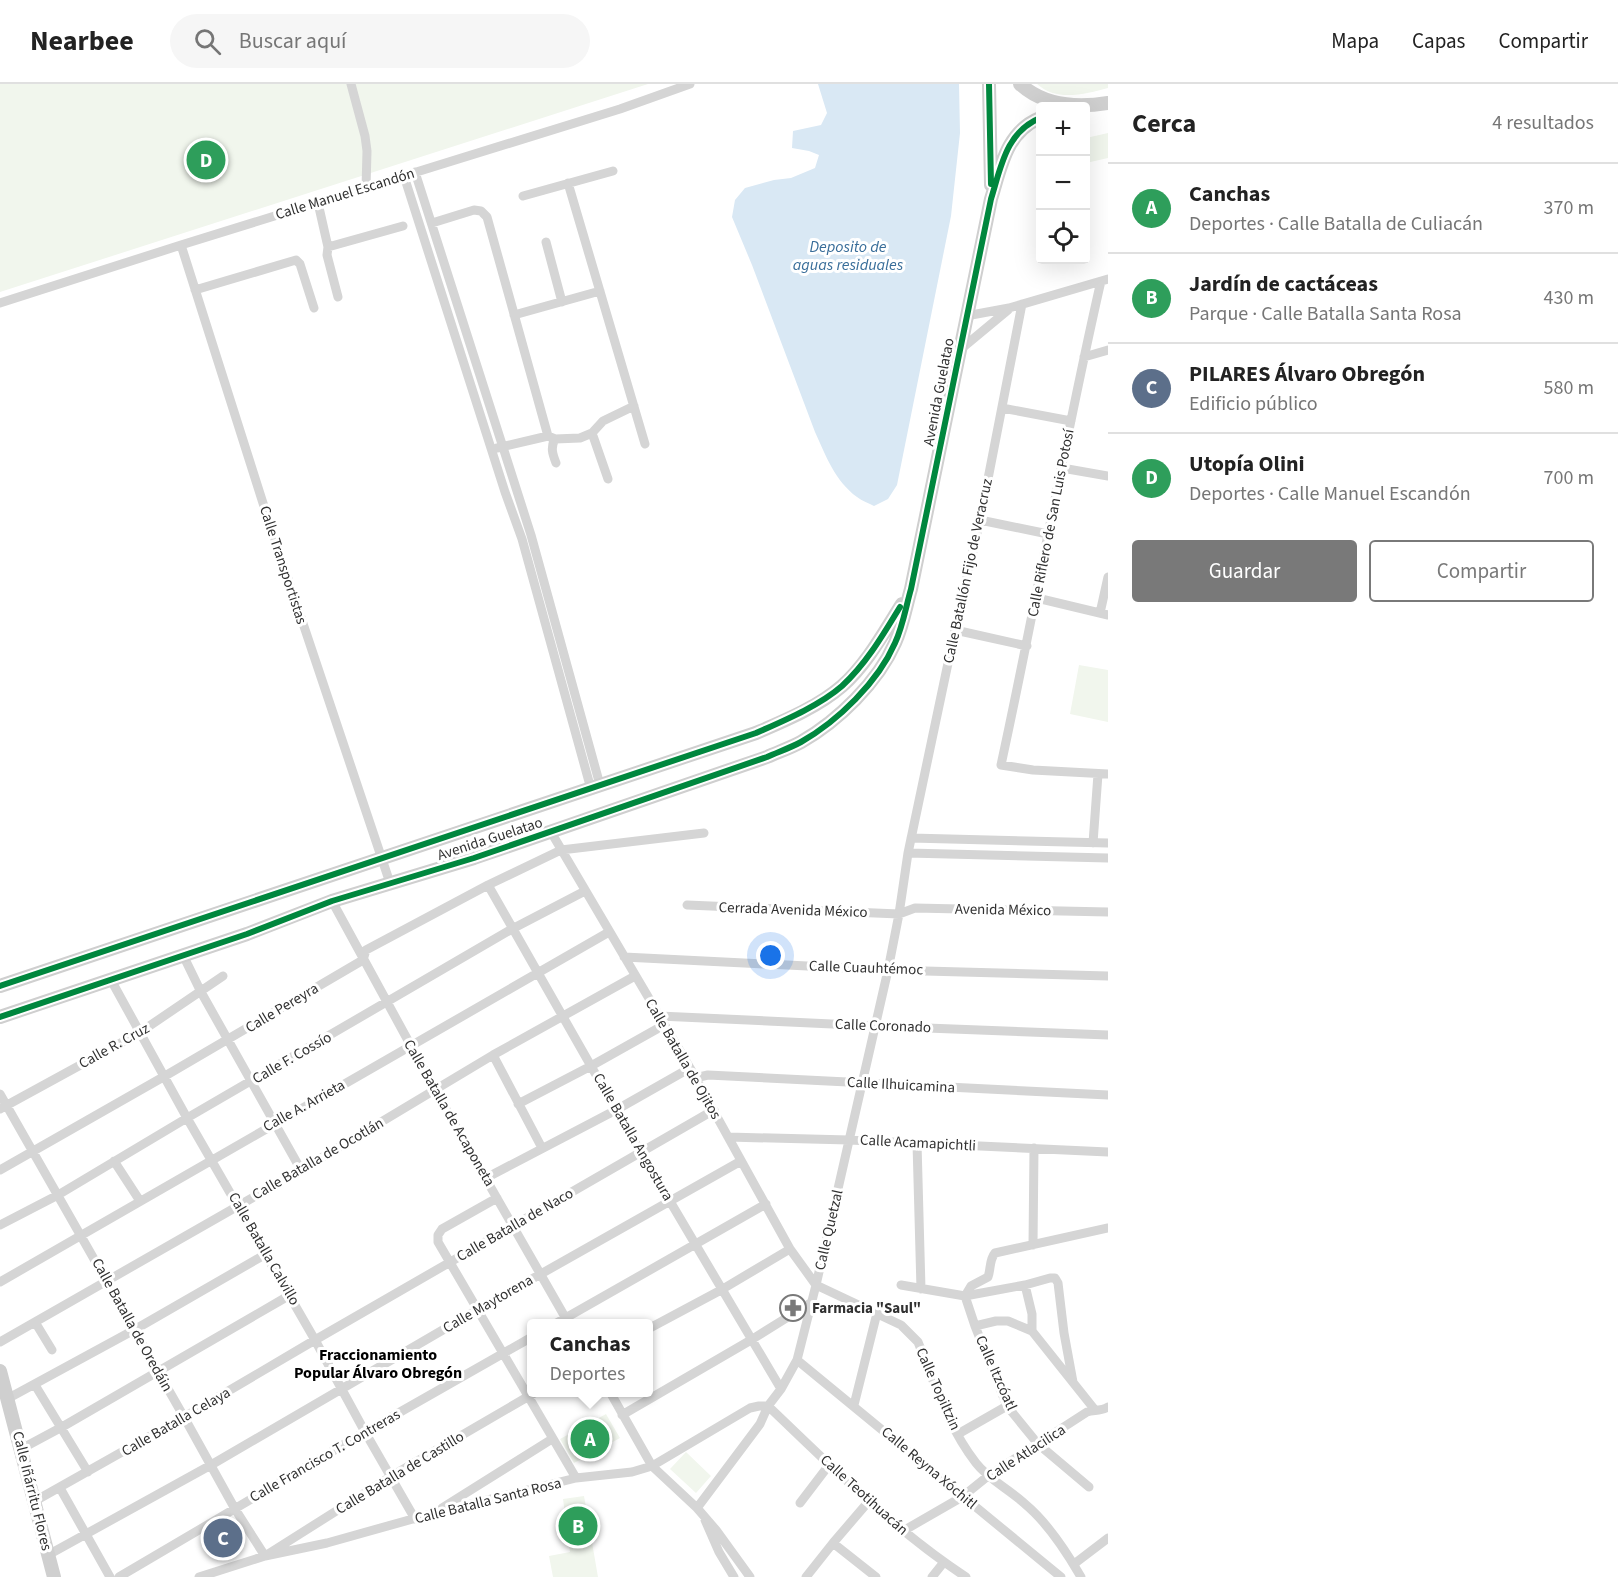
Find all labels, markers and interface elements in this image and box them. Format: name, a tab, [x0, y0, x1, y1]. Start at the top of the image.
search box	[170, 14, 590, 68]
text: Nearbee	[30, 21, 134, 61]
icon: search	[191, 25, 224, 58]
text: Buscar aquí	[239, 25, 347, 57]
text: Mapa	[1331, 26, 1379, 56]
text: Capas	[1412, 26, 1465, 56]
text: Compartir	[1498, 26, 1588, 56]
map controls	[1036, 102, 1090, 264]
button: +	[1036, 102, 1090, 156]
text: Cerca	[1132, 105, 1196, 142]
text: 4 resultados	[1492, 109, 1594, 137]
pin: D	[186, 138, 226, 182]
button: −	[1036, 156, 1090, 210]
street label: Calle Manuel Escandón	[273, 163, 417, 225]
text: Canchas	[1189, 178, 1270, 210]
text: A	[1146, 194, 1157, 222]
text: 370 m	[1544, 194, 1594, 222]
button: locate	[1036, 210, 1090, 264]
text: Deportes · Calle Batalla de Culiacán	[1189, 210, 1483, 238]
water label: Deposito de aguas residuales	[793, 236, 904, 276]
text: Jardín de cactáceas	[1189, 268, 1378, 300]
text: B	[1145, 284, 1158, 312]
text: 430 m	[1544, 284, 1594, 312]
text: Parque · Calle Batalla Santa Rosa	[1189, 300, 1462, 328]
street label: Avenida Guelatao	[918, 336, 960, 448]
text: PILARES Álvaro Obregón	[1189, 358, 1425, 390]
text: C	[1146, 374, 1157, 402]
text: 580 m	[1544, 374, 1594, 402]
text: Edificio público	[1189, 390, 1318, 418]
street label: Calle Riflero de San Luis Potosí	[1022, 426, 1080, 619]
text: Utopía Olini	[1189, 448, 1305, 480]
text: D	[1145, 464, 1158, 492]
text: 700 m	[1544, 464, 1594, 492]
street label: Calle Batallón Fijo de Veracruz	[938, 477, 998, 665]
text: Deportes · Calle Manuel Escandón	[1189, 480, 1471, 508]
street label: Calle Transportistas	[254, 503, 312, 627]
button: Guardar	[1132, 540, 1357, 602]
button: Compartir	[1369, 540, 1594, 602]
street label: Avenida Guelatao	[435, 812, 545, 866]
street label: Cerrada Avenida México	[718, 897, 868, 923]
street label: Avenida México	[955, 899, 1051, 921]
your location	[756, 941, 785, 970]
street label: Calle Cuauhtémoc	[808, 956, 924, 980]
street label: Calle Pereyra	[242, 978, 322, 1038]
street label: Calle Batalla de Ojitos	[640, 995, 726, 1123]
street label: Calle Coronado	[834, 1014, 932, 1038]
street label: Calle R. Cruz	[75, 1018, 153, 1074]
street label: Calle F. Cossío	[248, 1027, 336, 1089]
street label: Calle Batalla de Acaponeta	[398, 1036, 500, 1190]
street label: Calle Batalla Angostura	[588, 1069, 678, 1205]
street label: Calle Ilhuicamina	[846, 1072, 956, 1098]
street label: Calle A. Arrieta	[259, 1075, 349, 1137]
street label: Calle Batalla de Ocotlán	[248, 1113, 388, 1205]
street label: Calle Acamapichtli	[859, 1129, 977, 1157]
street label: Calle Batalla de Naco	[453, 1183, 577, 1267]
street label: Calle Quetzal	[810, 1187, 849, 1272]
street label: Calle Batalla Calvillo	[223, 1189, 305, 1309]
street label: Calle Batalla de Oredáin	[86, 1254, 178, 1396]
street label: Calle Maytorena	[439, 1270, 537, 1338]
pharmacy icon: Farmacia "Saul"	[778, 1293, 808, 1323]
place label: Farmacia "Saul"	[812, 1298, 921, 1319]
popup	[527, 1319, 653, 1397]
text: Canchas	[549, 1328, 631, 1360]
street label: Calle Itzcóatl	[970, 1332, 1022, 1414]
district label: Fraccionamiento Popular Álvaro Obregón	[294, 1344, 462, 1384]
street label: Calle Topiltzin	[910, 1344, 966, 1434]
text: Deportes	[549, 1360, 625, 1388]
street label: Calle Batalla Celaya	[118, 1382, 234, 1462]
street label: Calle Francisco T. Contreras	[246, 1404, 404, 1508]
pin: A	[570, 1416, 610, 1462]
street label: Calle Atlacilica	[982, 1419, 1070, 1487]
street label: Calle Reyna Xóchitl	[877, 1422, 982, 1514]
street label: Calle Batalla de Castillo	[332, 1426, 468, 1520]
street label: Calle Iñárritu Flores	[7, 1429, 57, 1553]
street label: Calle Teotihuacán	[815, 1450, 913, 1540]
street label: Calle Batalla Santa Rosa	[413, 1473, 563, 1529]
pin: B	[558, 1504, 598, 1548]
pin: C	[204, 1516, 242, 1560]

